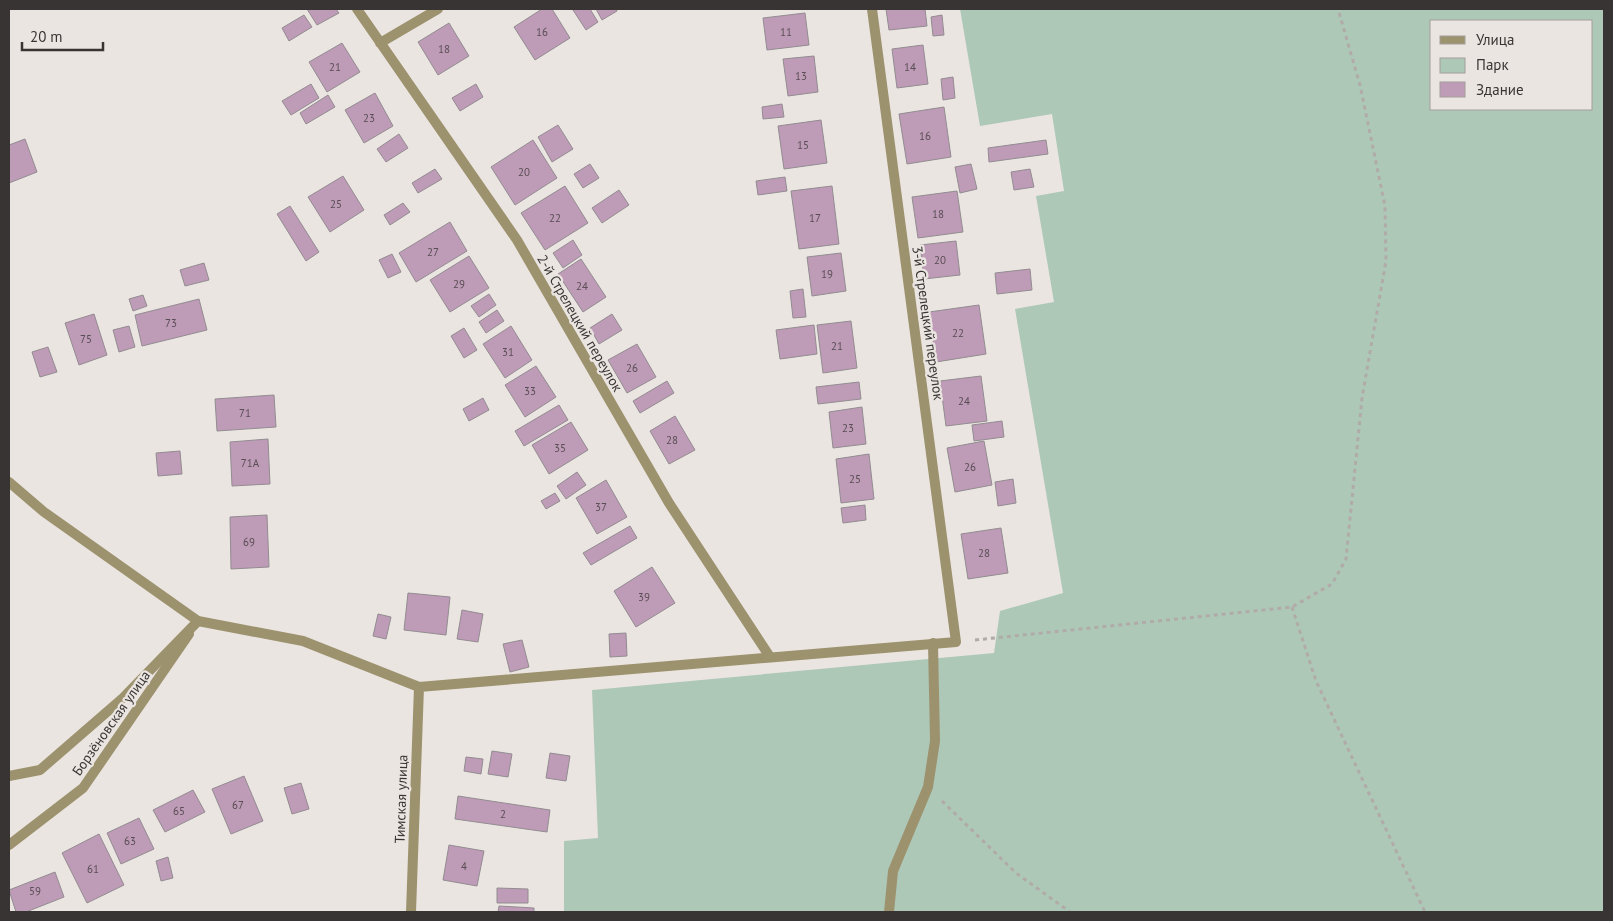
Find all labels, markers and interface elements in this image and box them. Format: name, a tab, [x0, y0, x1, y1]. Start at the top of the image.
scale bar	[22, 20, 104, 52]
legend	[1430, 20, 1593, 110]
house number: 16	[536, 25, 548, 39]
house number: 11	[780, 25, 792, 39]
text: 20 m	[30, 27, 63, 46]
text: Улица	[1476, 30, 1514, 49]
house number: 18	[438, 42, 450, 56]
text: Парк	[1476, 55, 1509, 74]
house number: 21	[329, 60, 341, 74]
house number: 14	[904, 60, 916, 74]
house number: 13	[795, 69, 807, 83]
text: Здание	[1476, 80, 1524, 99]
house number: 23	[363, 111, 375, 125]
house number: 16	[919, 129, 931, 143]
house number: 15	[797, 138, 809, 152]
house number: 20	[518, 165, 530, 179]
house number: 25	[330, 197, 342, 211]
house number: 18	[932, 207, 944, 221]
house number: 22	[549, 211, 561, 225]
house number: 17	[809, 211, 821, 225]
house number: 27	[427, 245, 439, 259]
street label: 3-й Стрелецкий переулок	[908, 245, 948, 401]
street label: 2-й Стрелецкий переулок	[533, 251, 627, 395]
house number: 20	[934, 253, 946, 267]
house number: 19	[821, 267, 833, 281]
house number: 29	[453, 277, 465, 291]
house number: 24	[576, 279, 588, 293]
house number: 73	[165, 316, 177, 330]
house number: 22	[952, 326, 964, 340]
house number: 75	[80, 332, 92, 346]
house number: 21	[831, 339, 843, 353]
house number: 31	[502, 345, 514, 359]
house number: 26	[626, 361, 638, 375]
house number: 33	[524, 384, 536, 398]
house number: 24	[958, 394, 970, 408]
house number: 71	[239, 406, 251, 420]
house number: 23	[842, 421, 854, 435]
house number: 28	[666, 433, 678, 447]
house number: 35	[554, 441, 566, 455]
house number: 71А	[241, 456, 260, 470]
house number: 26	[964, 460, 976, 474]
house number: 25	[849, 472, 861, 486]
house number: 37	[595, 500, 607, 514]
house number: 69	[243, 535, 255, 549]
house number: 28	[978, 546, 990, 560]
house number: 39	[638, 590, 650, 604]
street label: Борзёновская улица	[68, 667, 154, 779]
street label: Тимская улица	[390, 754, 412, 844]
house number: 67	[232, 798, 244, 812]
house number: 65	[173, 804, 185, 818]
house number: 2	[500, 807, 506, 821]
house number: 63	[124, 834, 136, 848]
house number: 4	[461, 859, 467, 873]
house number: 61	[87, 862, 99, 876]
house number: 59	[29, 884, 41, 898]

